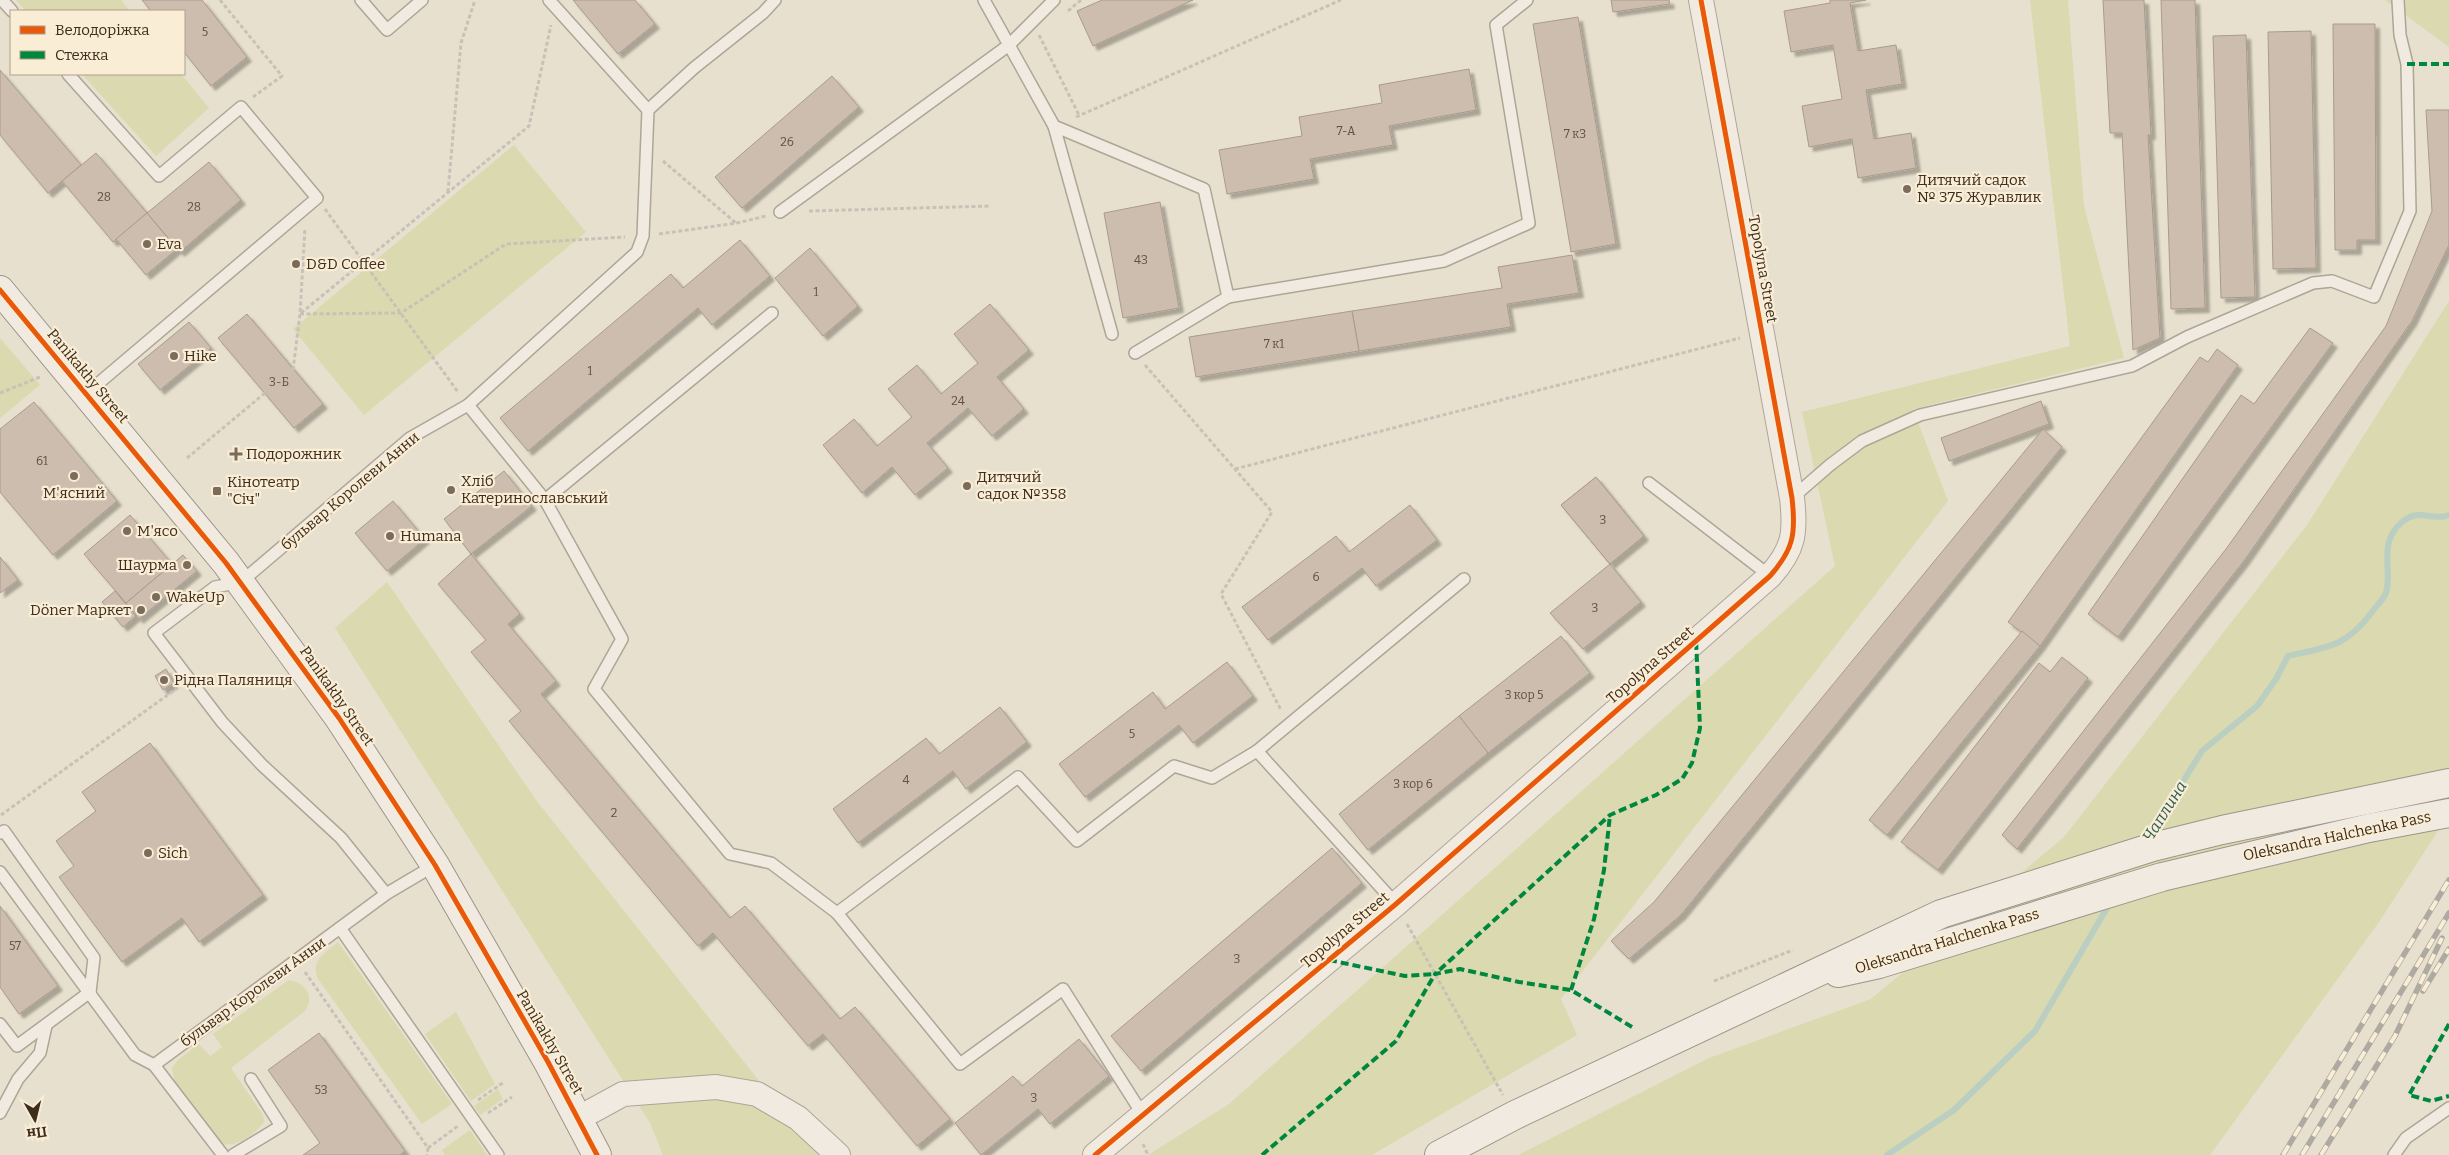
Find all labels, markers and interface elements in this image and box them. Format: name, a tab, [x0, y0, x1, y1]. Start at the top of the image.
legend	[10, 10, 185, 75]
text: Велодоріжка	[55, 21, 149, 39]
house number: 5	[202, 25, 208, 39]
text: Стежка	[55, 46, 108, 64]
house number: 7-А	[1336, 124, 1356, 138]
house number: 7 к3	[1564, 127, 1586, 141]
house number: 26	[780, 135, 794, 149]
place label: Дитячий садок № 375 Журавлик	[1917, 171, 2041, 206]
marker: Дитячий садок № 375 Журавлик	[1901, 183, 1913, 195]
house number: 28	[97, 190, 111, 204]
house number: 28	[187, 200, 201, 214]
street label: Topolyna Street	[1745, 214, 1781, 325]
place label: Eva	[157, 235, 182, 253]
marker: Eva	[141, 238, 153, 250]
house number: 43	[1134, 253, 1148, 267]
place label: D&D Coffee	[306, 255, 385, 273]
marker: D&D Coffee	[290, 258, 302, 270]
house number: 1	[814, 285, 819, 299]
street label: Panikakhy Street	[43, 325, 133, 427]
house number: 7 к1	[1264, 337, 1284, 351]
place label: Hike	[184, 347, 217, 365]
marker: Hike	[168, 350, 180, 362]
house number: 1	[588, 364, 593, 378]
house number: 3-Б	[269, 375, 289, 389]
house number: 24	[951, 394, 965, 408]
street label: бульвар Королеви Анни	[277, 428, 423, 554]
place label: Подорожник	[246, 445, 342, 463]
marker: Подорожник	[230, 448, 242, 460]
house number: 61	[36, 454, 48, 468]
place label: Дитячий садок №358	[977, 468, 1067, 503]
marker: М'ясний	[68, 470, 80, 482]
place label: Хліб Катеринославський	[461, 472, 608, 507]
place label: Кінотеатр "Січ"	[227, 473, 300, 508]
marker: Дитячий садок №358	[961, 480, 973, 492]
place label: М'ясний	[43, 484, 105, 502]
marker: Хліб Катеринославський	[445, 484, 457, 496]
marker: Кінотеатр "Січ"	[211, 485, 223, 497]
house number: 3	[1600, 513, 1607, 527]
place label: М'ясо	[137, 522, 178, 540]
marker: М'ясо	[121, 525, 133, 537]
place label: Humana	[400, 527, 461, 545]
marker: Humana	[384, 530, 396, 542]
place label: Шаурма	[118, 556, 177, 574]
marker: Шаурма	[181, 559, 193, 571]
house number: 6	[1312, 570, 1320, 584]
place label: WakeUp	[166, 588, 225, 606]
marker: WakeUp	[150, 591, 162, 603]
place label: Döner Маркет	[30, 601, 131, 619]
house number: 3	[1592, 601, 1599, 615]
marker: Döner Маркет	[135, 604, 147, 616]
street label: Topolyna Street	[1603, 622, 1698, 708]
street label: Panikakhy Street	[296, 643, 378, 750]
place label: Рідна Паляниця	[174, 671, 293, 689]
marker: Рідна Паляниця	[158, 674, 170, 686]
house number: 3 кор 5	[1505, 688, 1543, 702]
house number: 5	[1129, 727, 1135, 741]
house number: 4	[902, 773, 910, 787]
house number: 3 кор 6	[1393, 777, 1433, 791]
water label: Чаплина	[2138, 777, 2191, 845]
house number: 2	[611, 806, 617, 820]
street label: Oleksandra Halchenka Pass	[2241, 807, 2433, 865]
place label: Sich	[158, 844, 188, 862]
marker: Sich	[142, 847, 154, 859]
street label: Topolyna Street	[1297, 888, 1393, 972]
street label: Oleksandra Halchenka Pass	[1853, 904, 2041, 978]
street label: бульвар Королеви Анни	[177, 933, 329, 1051]
house number: 57	[9, 939, 21, 953]
house number: 3	[1234, 952, 1241, 966]
street label: Panikakhy Street	[513, 987, 587, 1098]
house number: 53	[315, 1083, 328, 1097]
house number: 3	[1031, 1091, 1038, 1105]
north arrow	[10, 1095, 60, 1145]
text: Пн	[26, 1123, 48, 1142]

